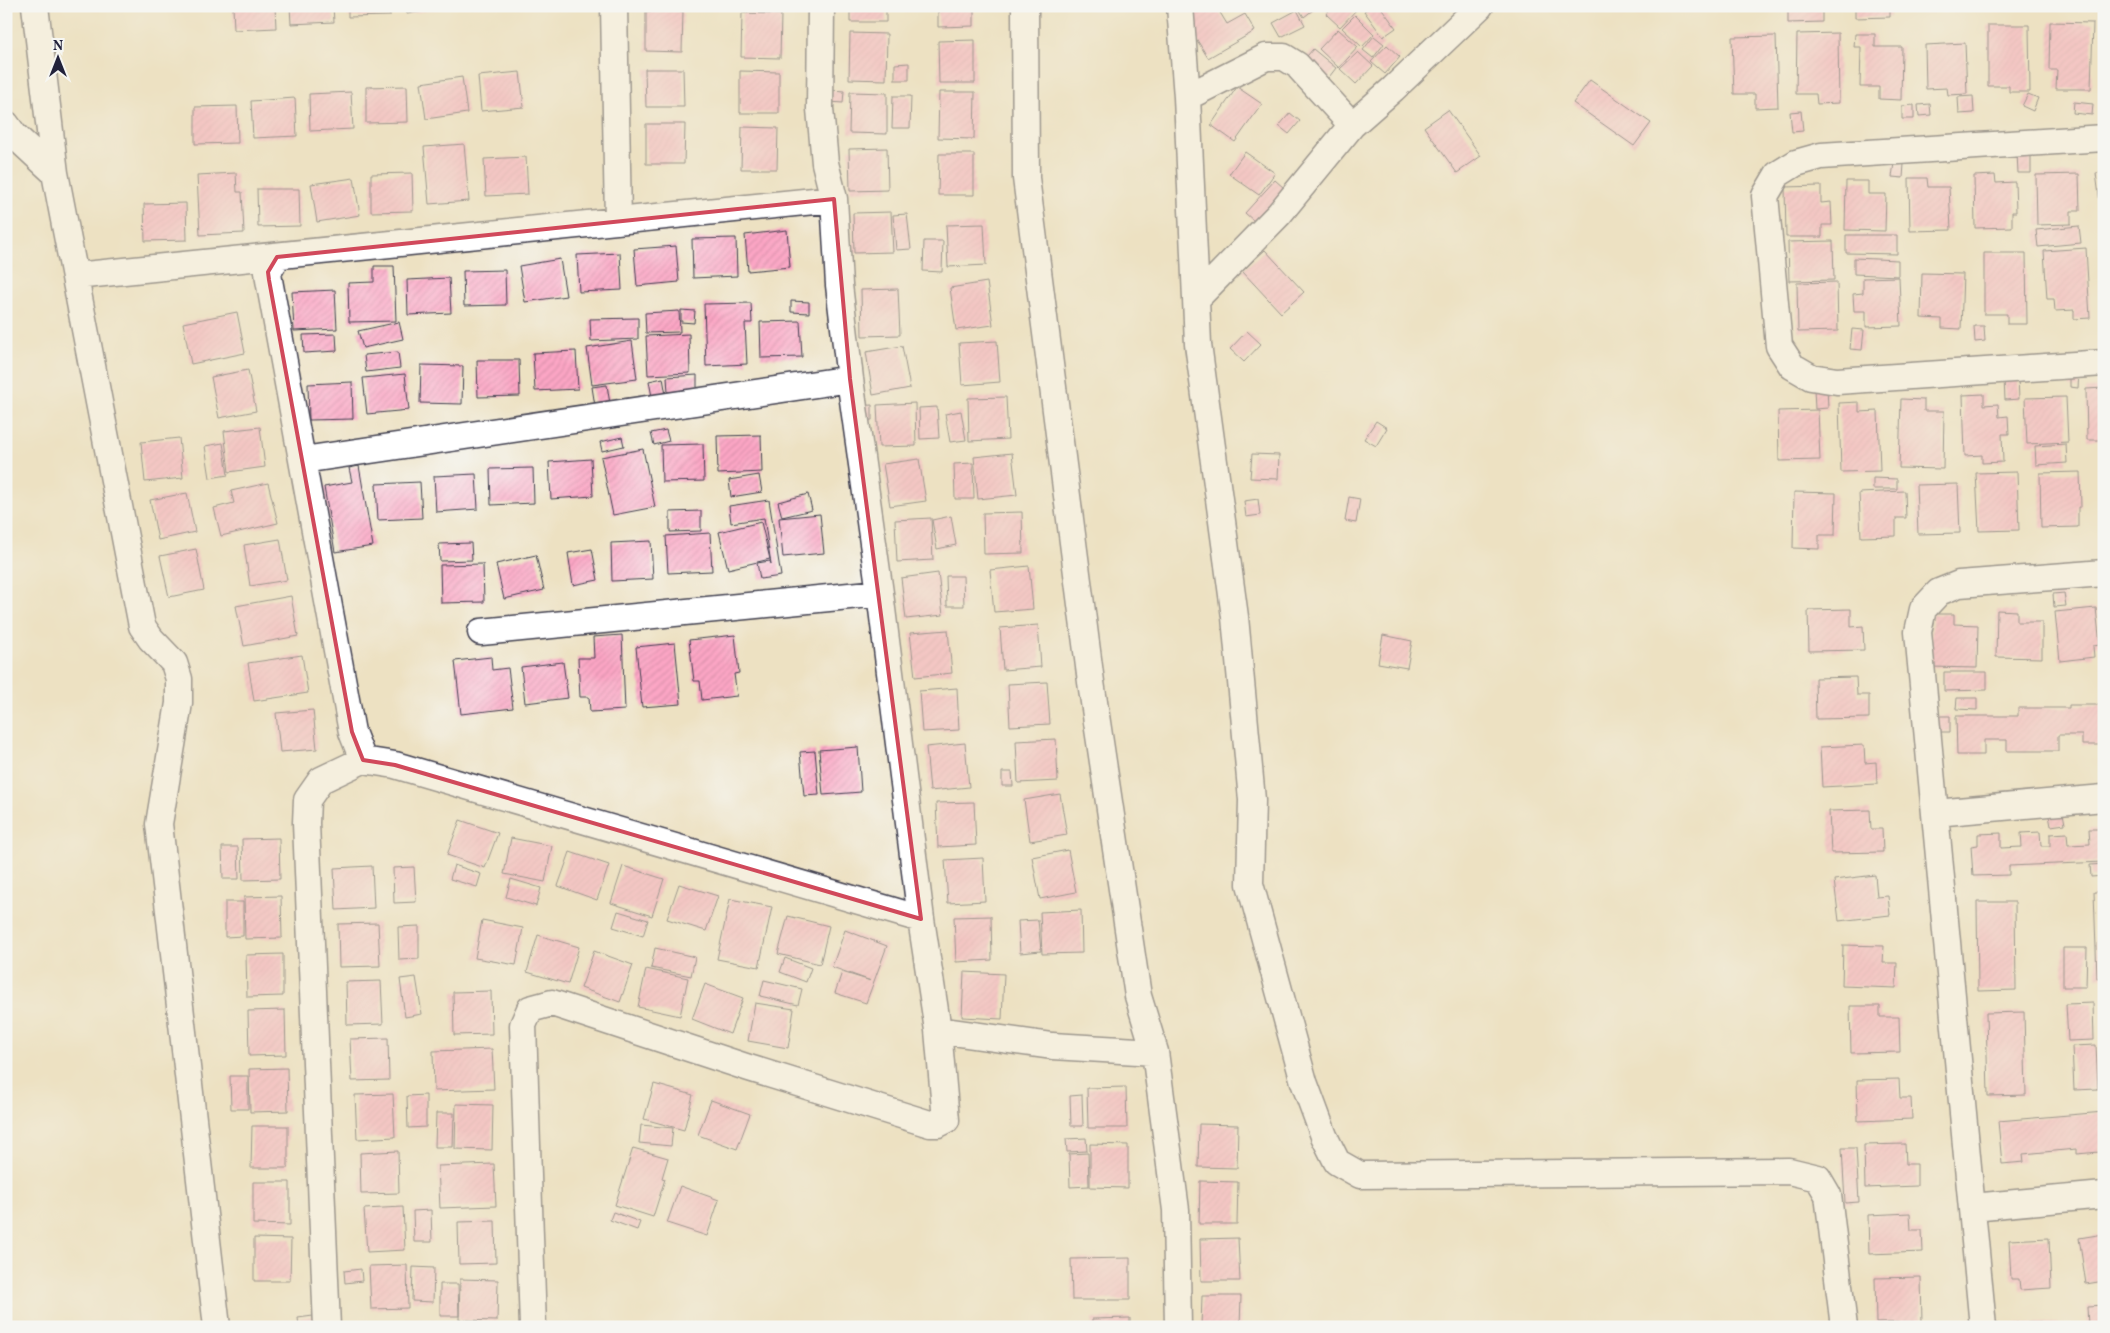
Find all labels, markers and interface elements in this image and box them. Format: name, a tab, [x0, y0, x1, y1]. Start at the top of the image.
north arrow	[32, 32, 82, 82]
text: N	[53, 37, 63, 56]

